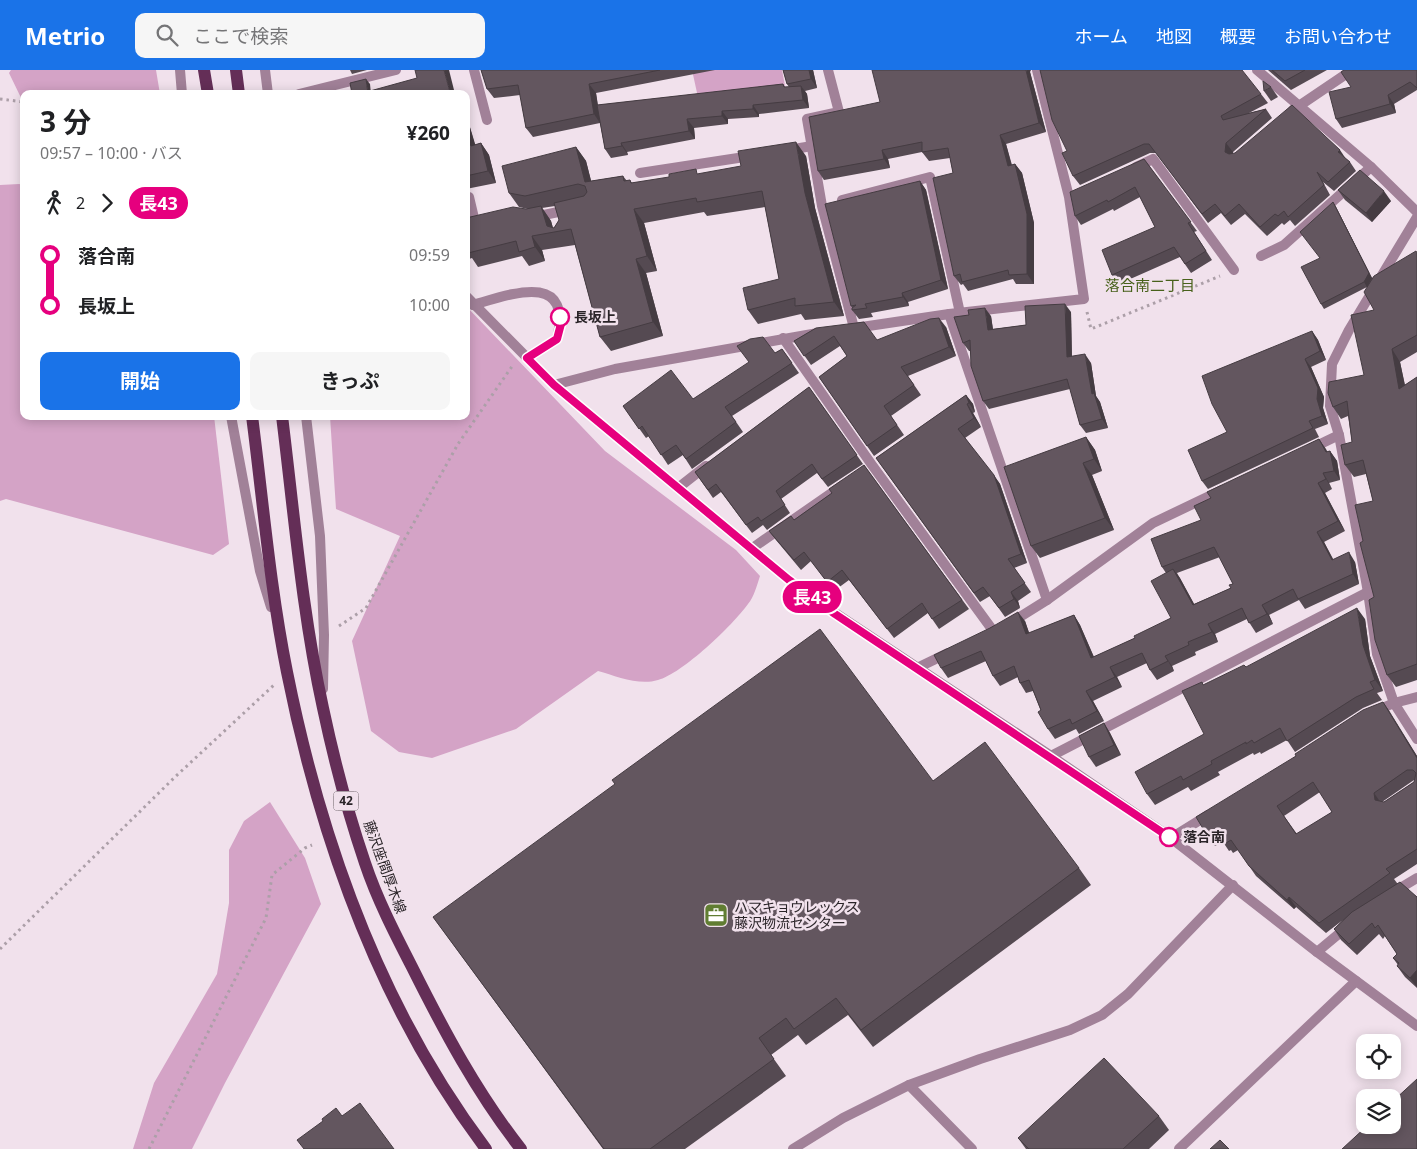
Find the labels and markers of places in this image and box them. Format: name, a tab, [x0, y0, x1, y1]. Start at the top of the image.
marker: 長坂上	[550, 307, 570, 327]
place label: 長坂上	[574, 307, 616, 326]
marker: 落合南	[1159, 827, 1179, 847]
place label: 落合南	[1183, 827, 1225, 846]
place label: ハマキョウレックス 藤沢物流センター	[734, 897, 860, 932]
office icon: ハマキョウレックス 藤沢物流センター	[703, 902, 729, 928]

